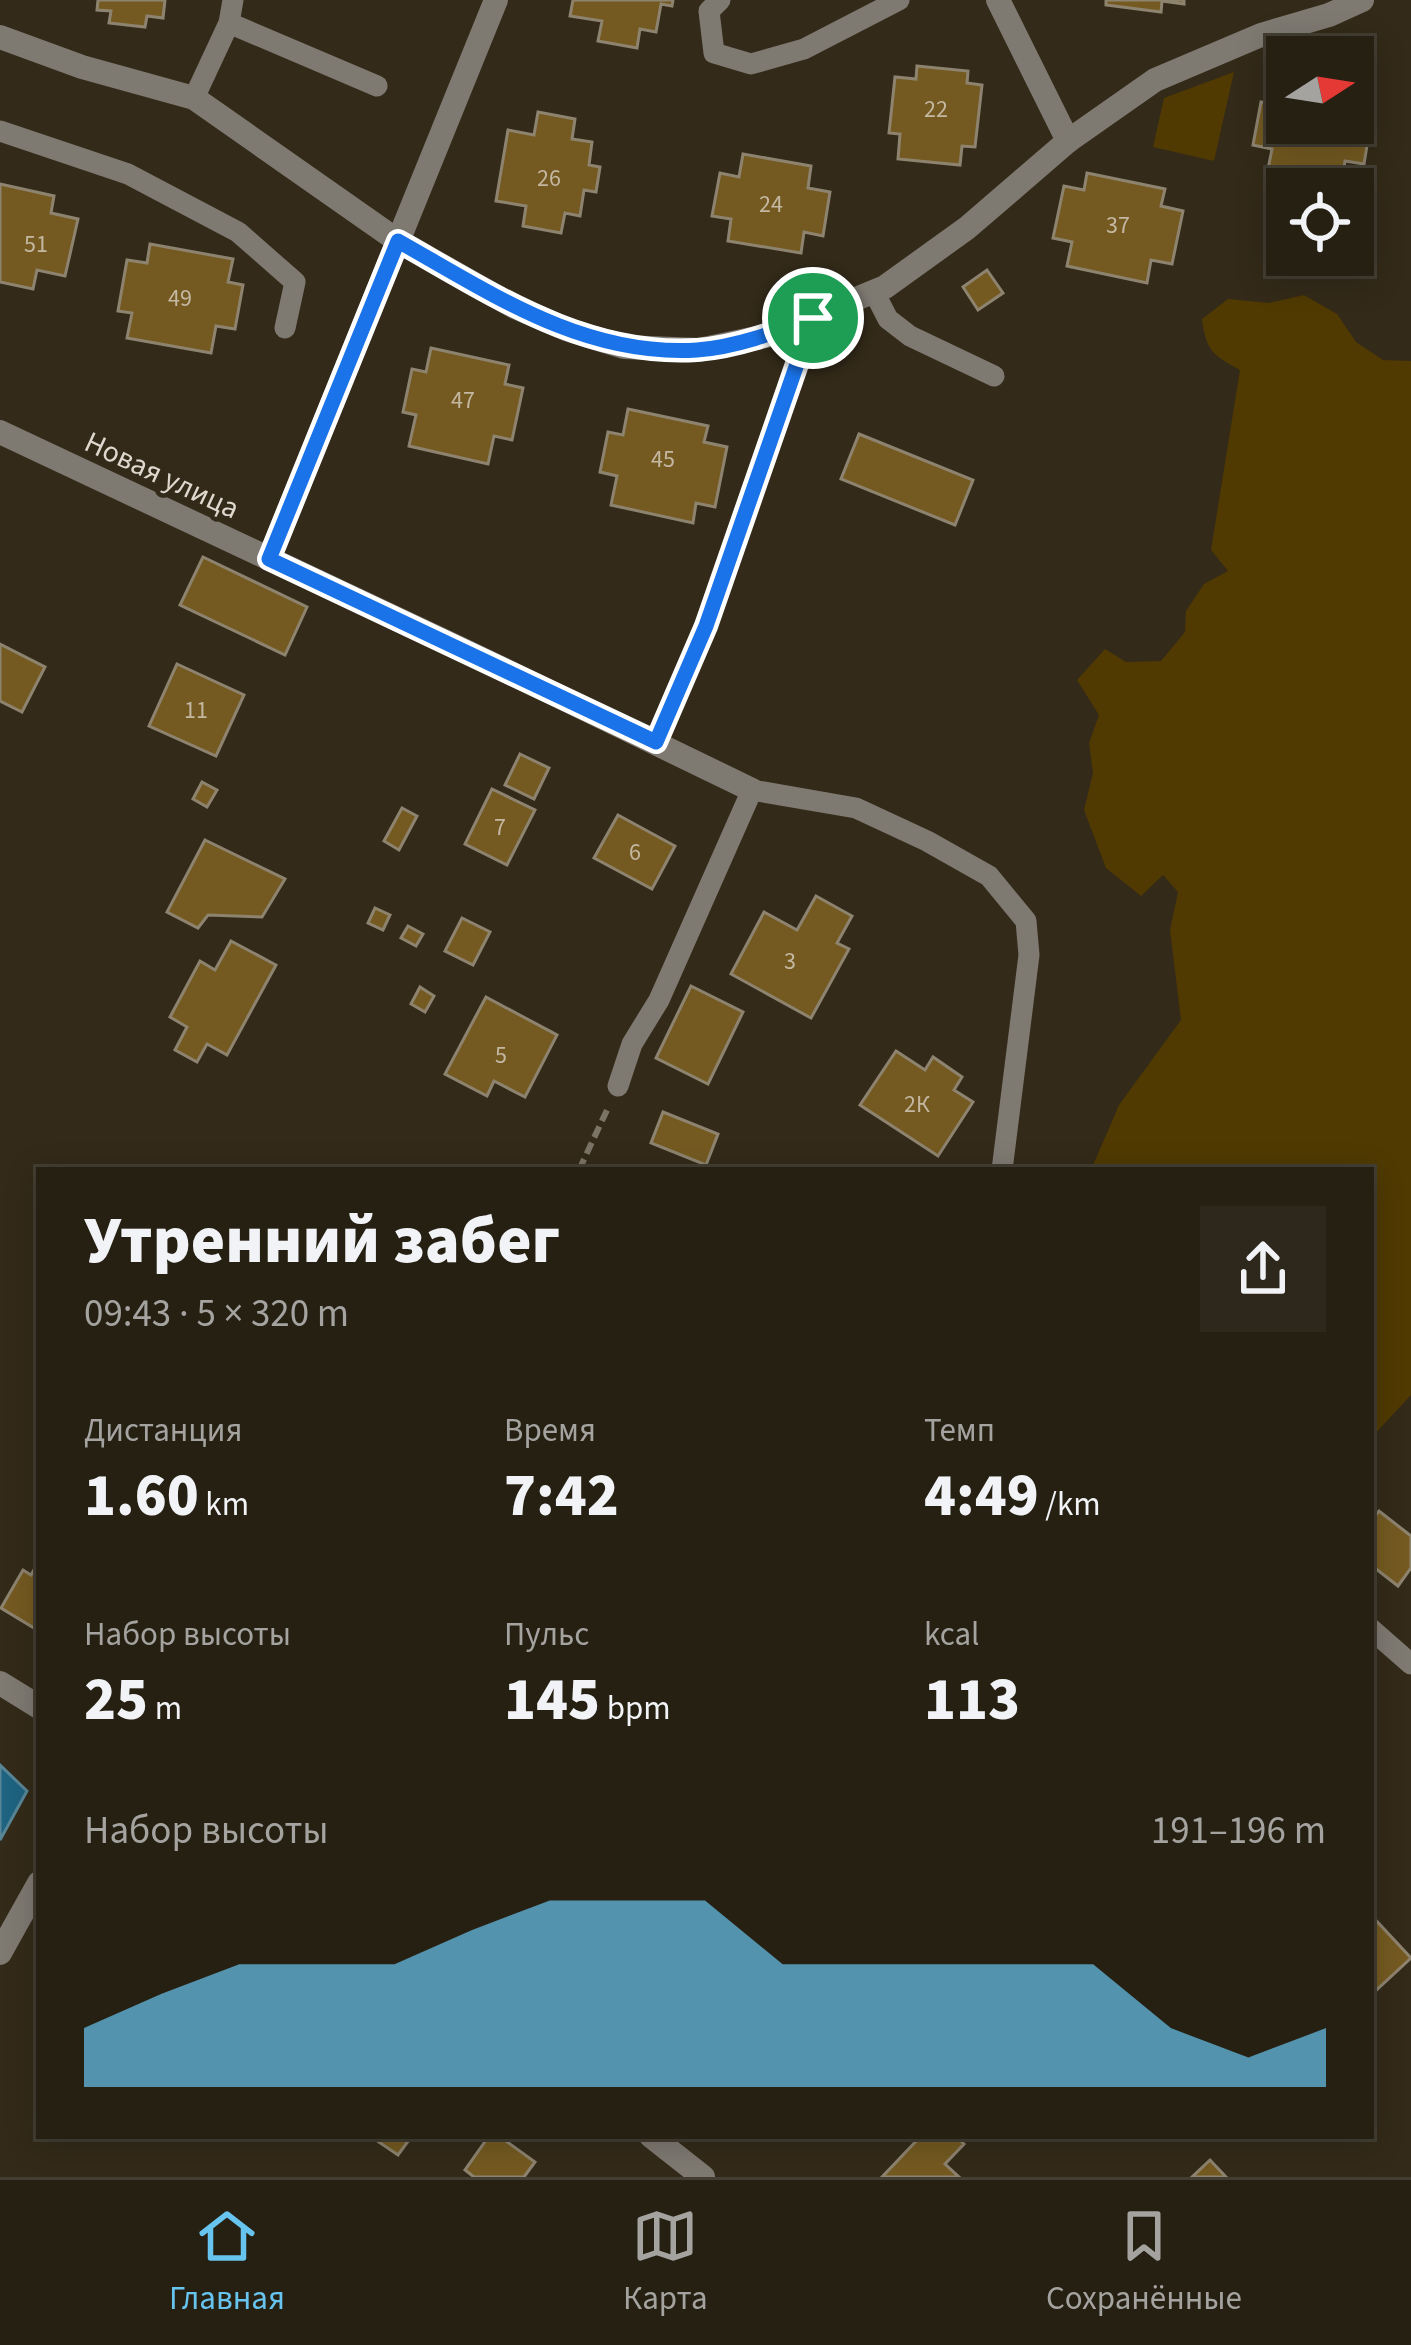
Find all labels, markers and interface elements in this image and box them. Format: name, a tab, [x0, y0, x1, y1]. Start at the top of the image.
north arrow	[1266, 36, 1374, 144]
map controls	[1266, 36, 1374, 276]
house number: 22	[924, 92, 948, 127]
house number: 26	[537, 161, 561, 196]
button: locate	[1266, 168, 1374, 276]
house number: 24	[759, 187, 783, 222]
house number: 37	[1106, 208, 1130, 243]
house number: 51	[24, 227, 48, 262]
pin	[762, 267, 864, 369]
house number: 49	[168, 281, 192, 316]
icon: arrive	[780, 285, 846, 351]
house number: 47	[451, 383, 475, 418]
street label: Новая улица	[77, 421, 246, 530]
house number: 45	[651, 442, 675, 477]
house number: 11	[184, 693, 208, 728]
house number: 7	[494, 810, 506, 845]
house number: 6	[629, 835, 641, 870]
house number: 3	[784, 944, 796, 979]
house number: 5	[495, 1038, 507, 1073]
house number: 2К	[904, 1087, 930, 1122]
text: Утренний забег	[84, 1194, 560, 1288]
button: share	[1200, 1206, 1326, 1332]
text: 09:43 · 5 × 320 m	[84, 1286, 349, 1342]
text: Дистанция	[84, 1407, 242, 1454]
text: Время	[504, 1407, 596, 1454]
text: Темп	[924, 1407, 995, 1454]
text: 1.60	[84, 1454, 199, 1539]
text: 7:42	[504, 1454, 619, 1539]
text: 4:49	[924, 1454, 1039, 1539]
text: km	[199, 1481, 249, 1528]
text: /km	[1039, 1481, 1101, 1528]
text: Набор высоты	[84, 1611, 291, 1658]
text: Пульс	[504, 1611, 589, 1658]
text: kcal	[924, 1611, 980, 1658]
text: 25	[84, 1658, 148, 1743]
text: 145	[504, 1658, 600, 1743]
text: 113	[924, 1658, 1020, 1743]
text: m	[148, 1685, 182, 1732]
text: bpm	[600, 1685, 671, 1732]
text: Набор высоты	[84, 1803, 329, 1859]
text: 191–196 m	[1151, 1803, 1326, 1859]
tab: Главная	[169, 2203, 285, 2322]
tab: Карта	[623, 2203, 708, 2322]
tab: Сохранённые	[1046, 2203, 1242, 2322]

